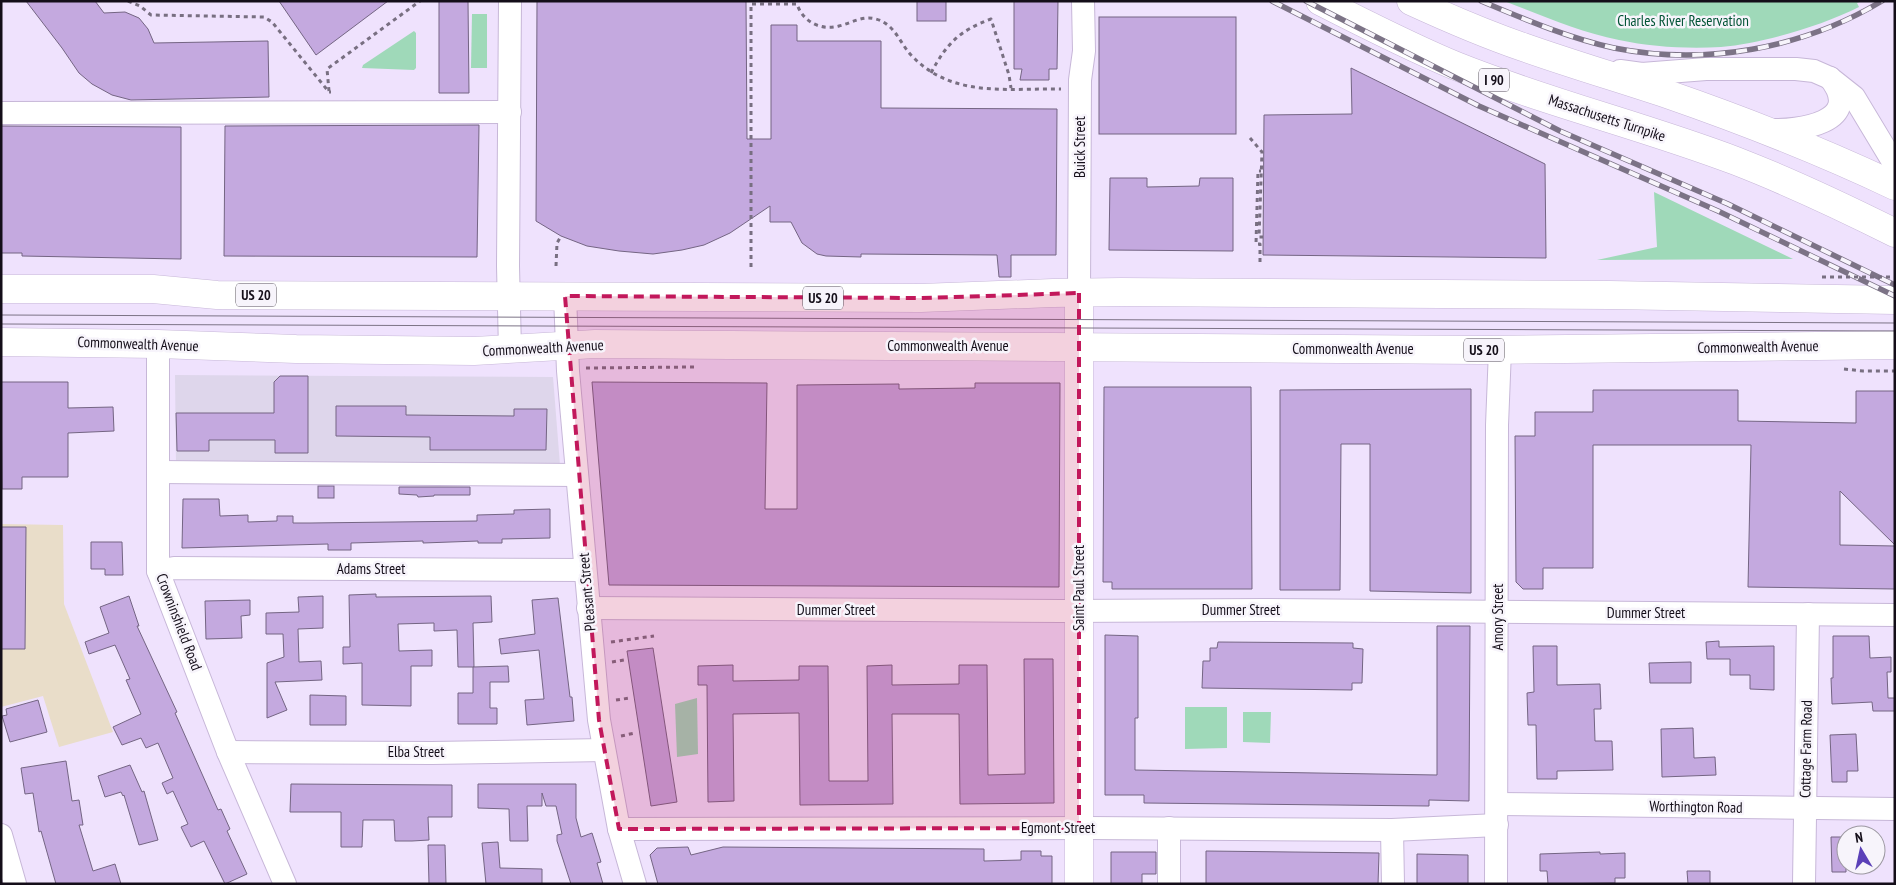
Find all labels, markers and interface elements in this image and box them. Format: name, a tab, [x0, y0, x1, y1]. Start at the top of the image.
park label: Charles River Reservation	[1617, 11, 1749, 30]
road number: I 90	[1479, 68, 1509, 92]
street label: Massachusetts Turnpike	[1546, 90, 1668, 145]
street label: Buick Street	[1070, 116, 1089, 178]
road number: US 20	[236, 284, 276, 306]
road number: US 20	[803, 286, 843, 310]
street label: Commonwealth Avenue	[77, 332, 199, 355]
street label: Commonwealth Avenue	[482, 335, 604, 360]
street label: Commonwealth Avenue	[887, 336, 1009, 355]
street label: Commonwealth Avenue	[1697, 336, 1819, 357]
road number: US 20	[1464, 338, 1504, 362]
street label: Commonwealth Avenue	[1292, 339, 1414, 358]
street label: Saint Paul Street	[1069, 545, 1088, 631]
street label: Pleasant Street	[574, 552, 599, 632]
street label: Adams Street	[337, 559, 405, 578]
street label: Crowninshield Road	[152, 571, 207, 673]
street label: Amory Street	[1488, 584, 1507, 650]
street label: Dummer Street	[797, 600, 875, 619]
street label: Dummer Street	[1202, 600, 1280, 619]
street label: Dummer Street	[1607, 603, 1685, 622]
street label: Cottage Farm Road	[1795, 700, 1816, 798]
street label: Elba Street	[388, 742, 444, 761]
street label: Worthington Road	[1649, 796, 1743, 817]
street label: Egmont Street	[1021, 818, 1095, 837]
north arrow	[1836, 825, 1886, 875]
text: N	[1854, 828, 1864, 847]

